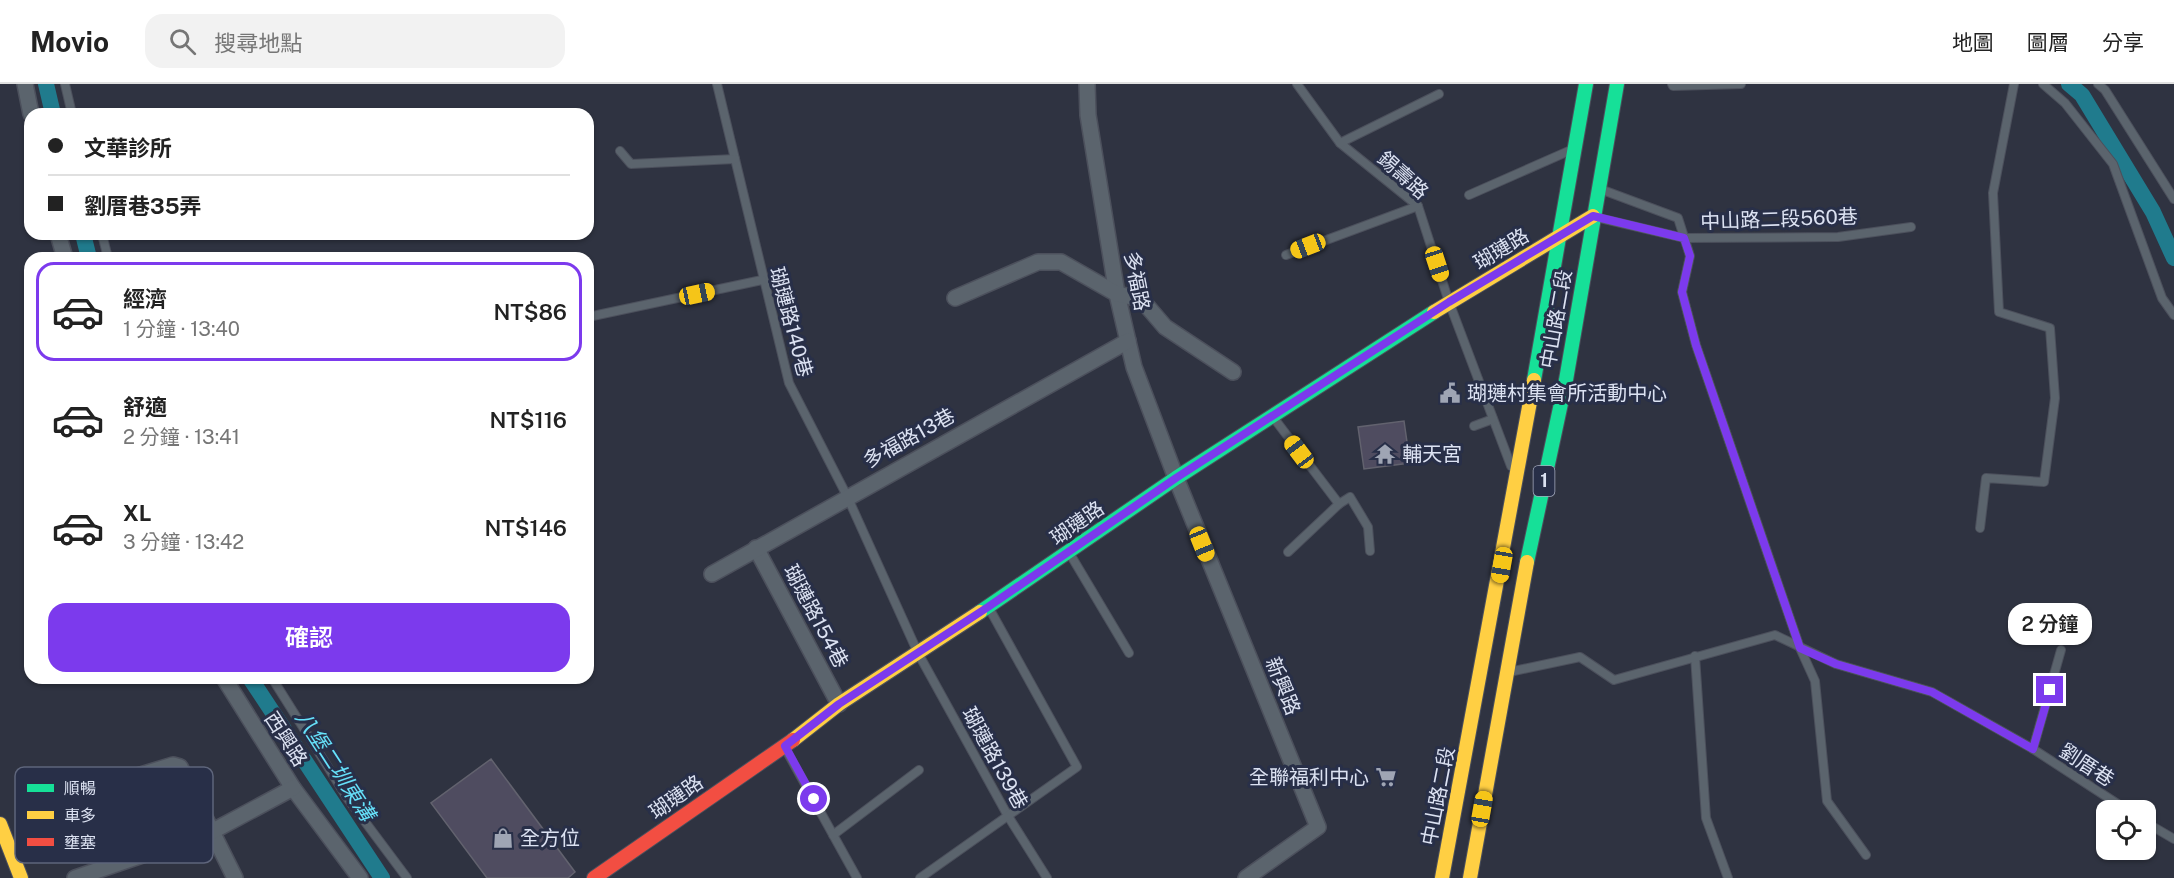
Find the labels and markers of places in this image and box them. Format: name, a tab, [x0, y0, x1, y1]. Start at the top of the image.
public building icon: 瑚璉村集會所活動中心	[1438, 381, 1462, 405]
place label: 瑚璉村集會所活動中心	[1467, 381, 1667, 405]
temple icon: 輔天宮	[1373, 442, 1397, 466]
place label: 輔天宮	[1402, 442, 1462, 466]
place label: 全聯福利中心	[1249, 765, 1369, 789]
supermarket icon: 全聯福利中心	[1374, 765, 1398, 789]
shop icon: 全方位	[491, 826, 515, 850]
place label: 全方位	[520, 826, 580, 850]

